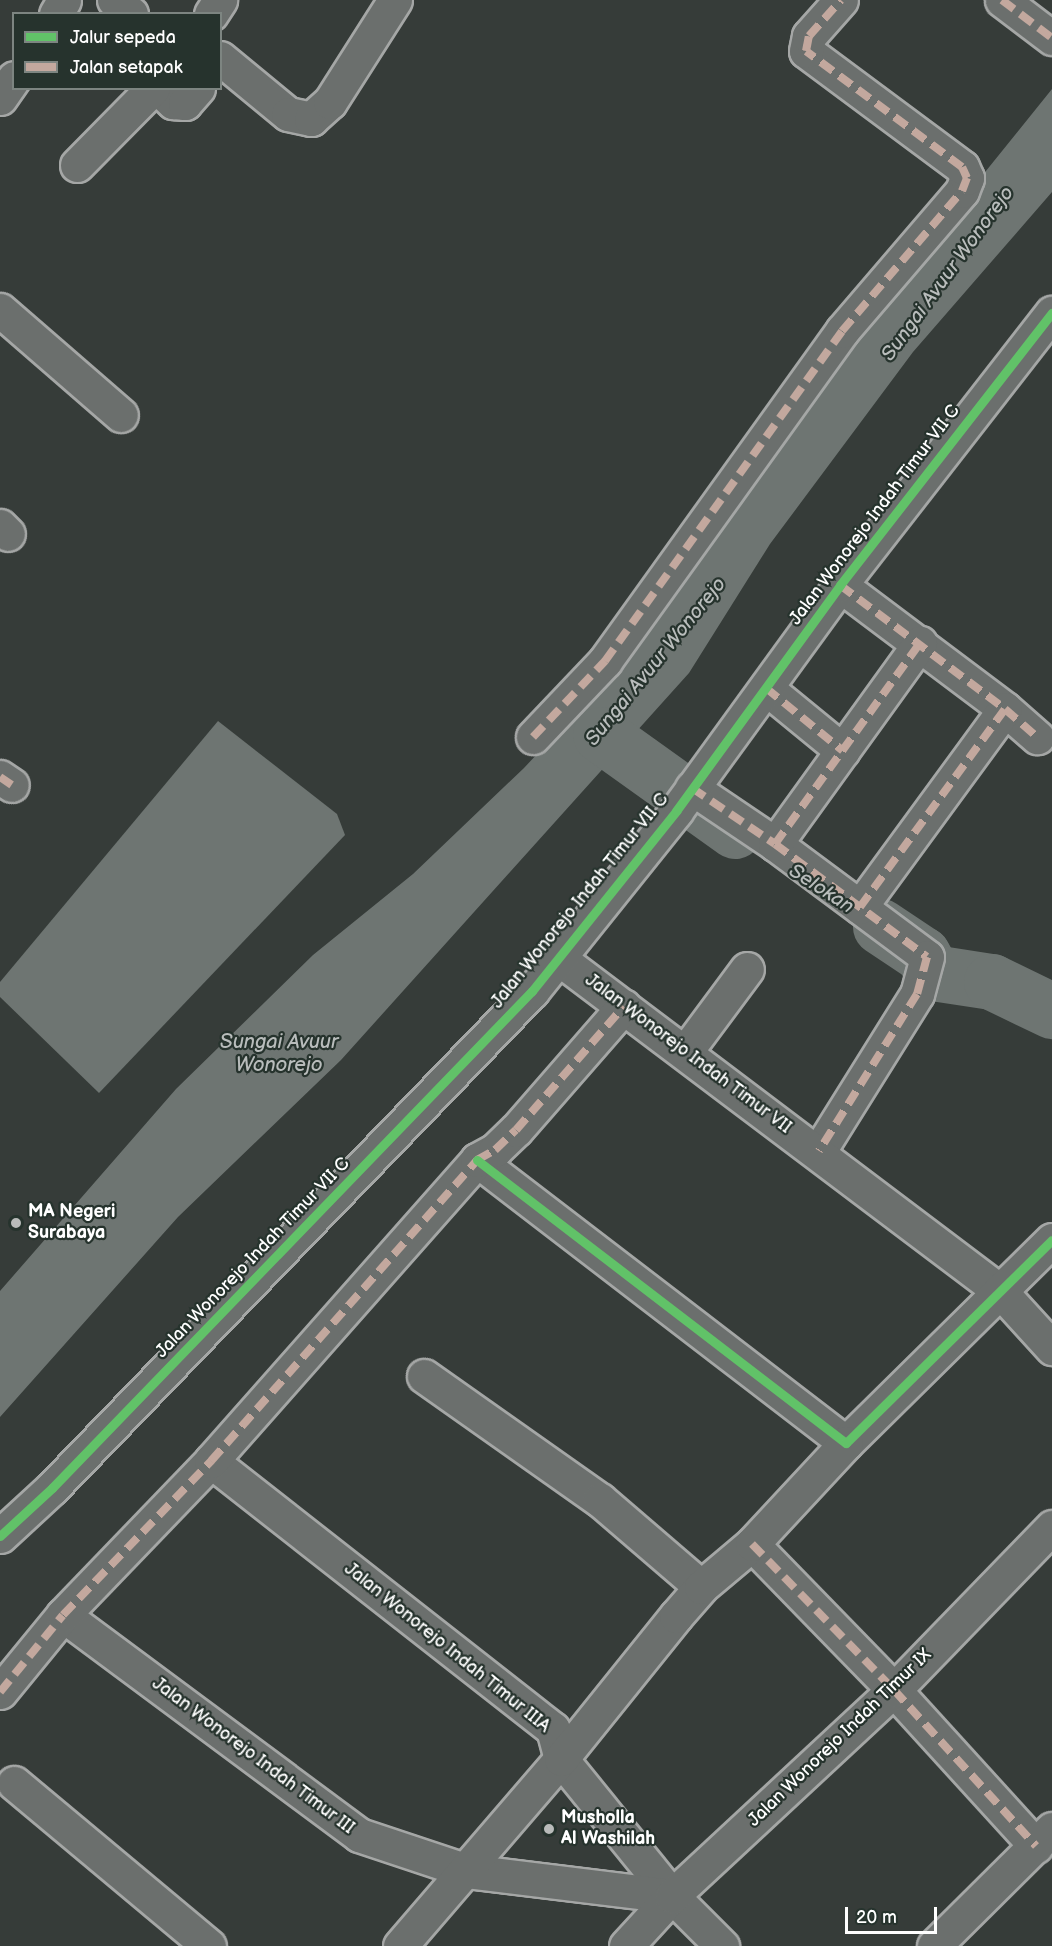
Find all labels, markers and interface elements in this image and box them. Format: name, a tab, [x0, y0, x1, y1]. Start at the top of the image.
legend	[12, 12, 222, 90]
text: Jalur sepeda	[70, 27, 176, 48]
text: Jalan setapak	[70, 57, 183, 78]
water label: Sungai Avuur Wonorejo	[876, 182, 1020, 366]
street label: Jalan Wonorejo Indah Timur VII C	[785, 400, 965, 630]
water label: Sungai Avuur Wonorejo	[580, 573, 732, 751]
street label: Jalan Wonorejo Indah Timur VII C	[486, 789, 674, 1013]
water label: Selokan	[784, 859, 858, 919]
street label: Jalan Wonorejo Indah Timur VII	[580, 969, 796, 1139]
water label: Sungai Avuur Wonorejo	[220, 1031, 338, 1078]
street label: Jalan Wonorejo Indah Timur VII C	[151, 1153, 355, 1363]
place label: MA Negeri Surabaya	[28, 1202, 115, 1244]
marker: MA Negeri Surabaya	[9, 1216, 23, 1230]
street label: Jalan Wonorejo Indah Timur IIIA	[339, 1558, 555, 1738]
street label: Jalan Wonorejo Indah Timur IX	[743, 1644, 937, 1832]
street label: Jalan Wonorejo Indah Timur III	[147, 1673, 359, 1839]
place label: Musholla Al Washilah	[561, 1808, 655, 1850]
marker: Musholla Al Washilah	[542, 1822, 556, 1836]
scale bar	[848, 1895, 940, 1933]
text: 20 m	[856, 1907, 897, 1928]

